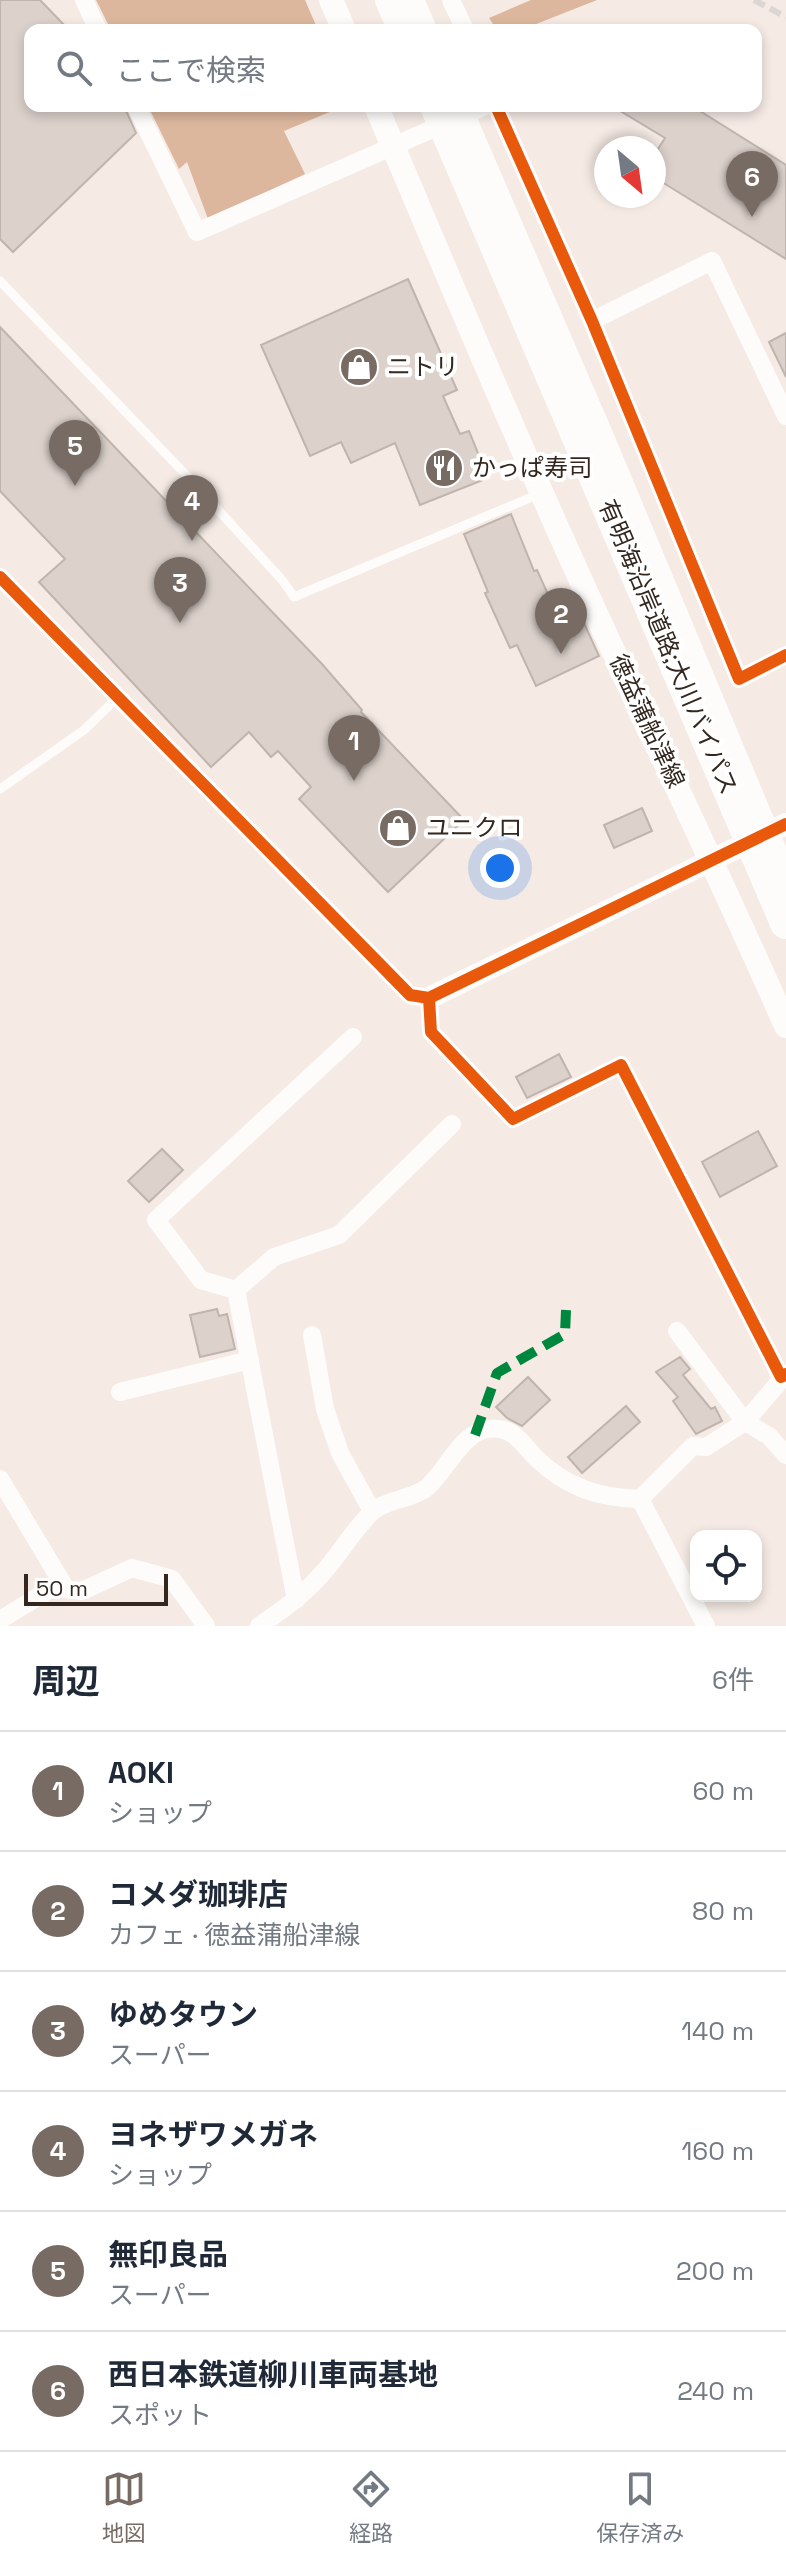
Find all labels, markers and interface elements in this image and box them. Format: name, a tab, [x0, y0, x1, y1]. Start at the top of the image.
search box	[24, 24, 762, 112]
icon: search	[52, 46, 96, 90]
text: ここで検索	[116, 51, 266, 90]
north arrow	[594, 136, 666, 208]
pin: 6	[726, 151, 778, 217]
shop icon: ニトリ	[338, 346, 380, 388]
place label: ニトリ	[387, 351, 459, 382]
pin: 5	[49, 420, 101, 486]
restaurant icon: かっぱ寿司	[423, 447, 465, 489]
place label: かっぱ寿司	[472, 452, 592, 483]
pin: 4	[166, 475, 218, 541]
street label: 有明海沿岸道路;大川バイパス	[592, 495, 745, 799]
pin: 3	[154, 557, 206, 623]
pin: 2	[535, 588, 587, 654]
street label: 徳益蒲船津線	[603, 649, 692, 793]
pin: 1	[328, 715, 380, 781]
shop icon: ユニクロ	[377, 807, 419, 849]
place label: ユニクロ	[426, 812, 522, 843]
your location	[480, 848, 520, 888]
map controls	[690, 1530, 762, 1602]
button: locate	[690, 1530, 762, 1602]
scale bar	[24, 1570, 168, 1606]
text: 50 m	[36, 1574, 88, 1602]
text: 周辺	[32, 1660, 100, 1703]
text: 6件	[712, 1663, 754, 1697]
text: AOKI	[108, 1753, 174, 1792]
text: 1	[52, 1774, 64, 1808]
text: 60 m	[692, 1774, 754, 1808]
text: ショップ	[108, 1796, 212, 1830]
text: コメダ珈琲店	[108, 1875, 288, 1914]
text: 2	[50, 1894, 66, 1928]
text: 80 m	[692, 1894, 754, 1928]
text: カフェ · 徳益蒲船津線	[108, 1918, 360, 1952]
text: ゆめタウン	[108, 1995, 258, 2034]
text: 3	[50, 2014, 66, 2048]
text: 140 m	[681, 2014, 754, 2048]
text: スーパー	[108, 2038, 212, 2072]
text: ヨネザワメガネ	[108, 2115, 318, 2154]
text: 4	[50, 2134, 66, 2168]
text: 160 m	[682, 2134, 754, 2168]
text: ショップ	[108, 2158, 212, 2192]
text: 無印良品	[108, 2235, 228, 2274]
text: 5	[50, 2254, 66, 2288]
text: 200 m	[676, 2254, 754, 2288]
text: スーパー	[108, 2278, 212, 2312]
text: 西日本鉄道柳川車両基地	[108, 2355, 438, 2394]
text: 6	[50, 2374, 66, 2408]
text: 240 m	[677, 2374, 754, 2408]
text: スポット	[108, 2398, 212, 2432]
tab: 地図	[102, 2467, 146, 2547]
tab: 経路	[349, 2467, 393, 2547]
tab: 保存済み	[596, 2467, 684, 2547]

